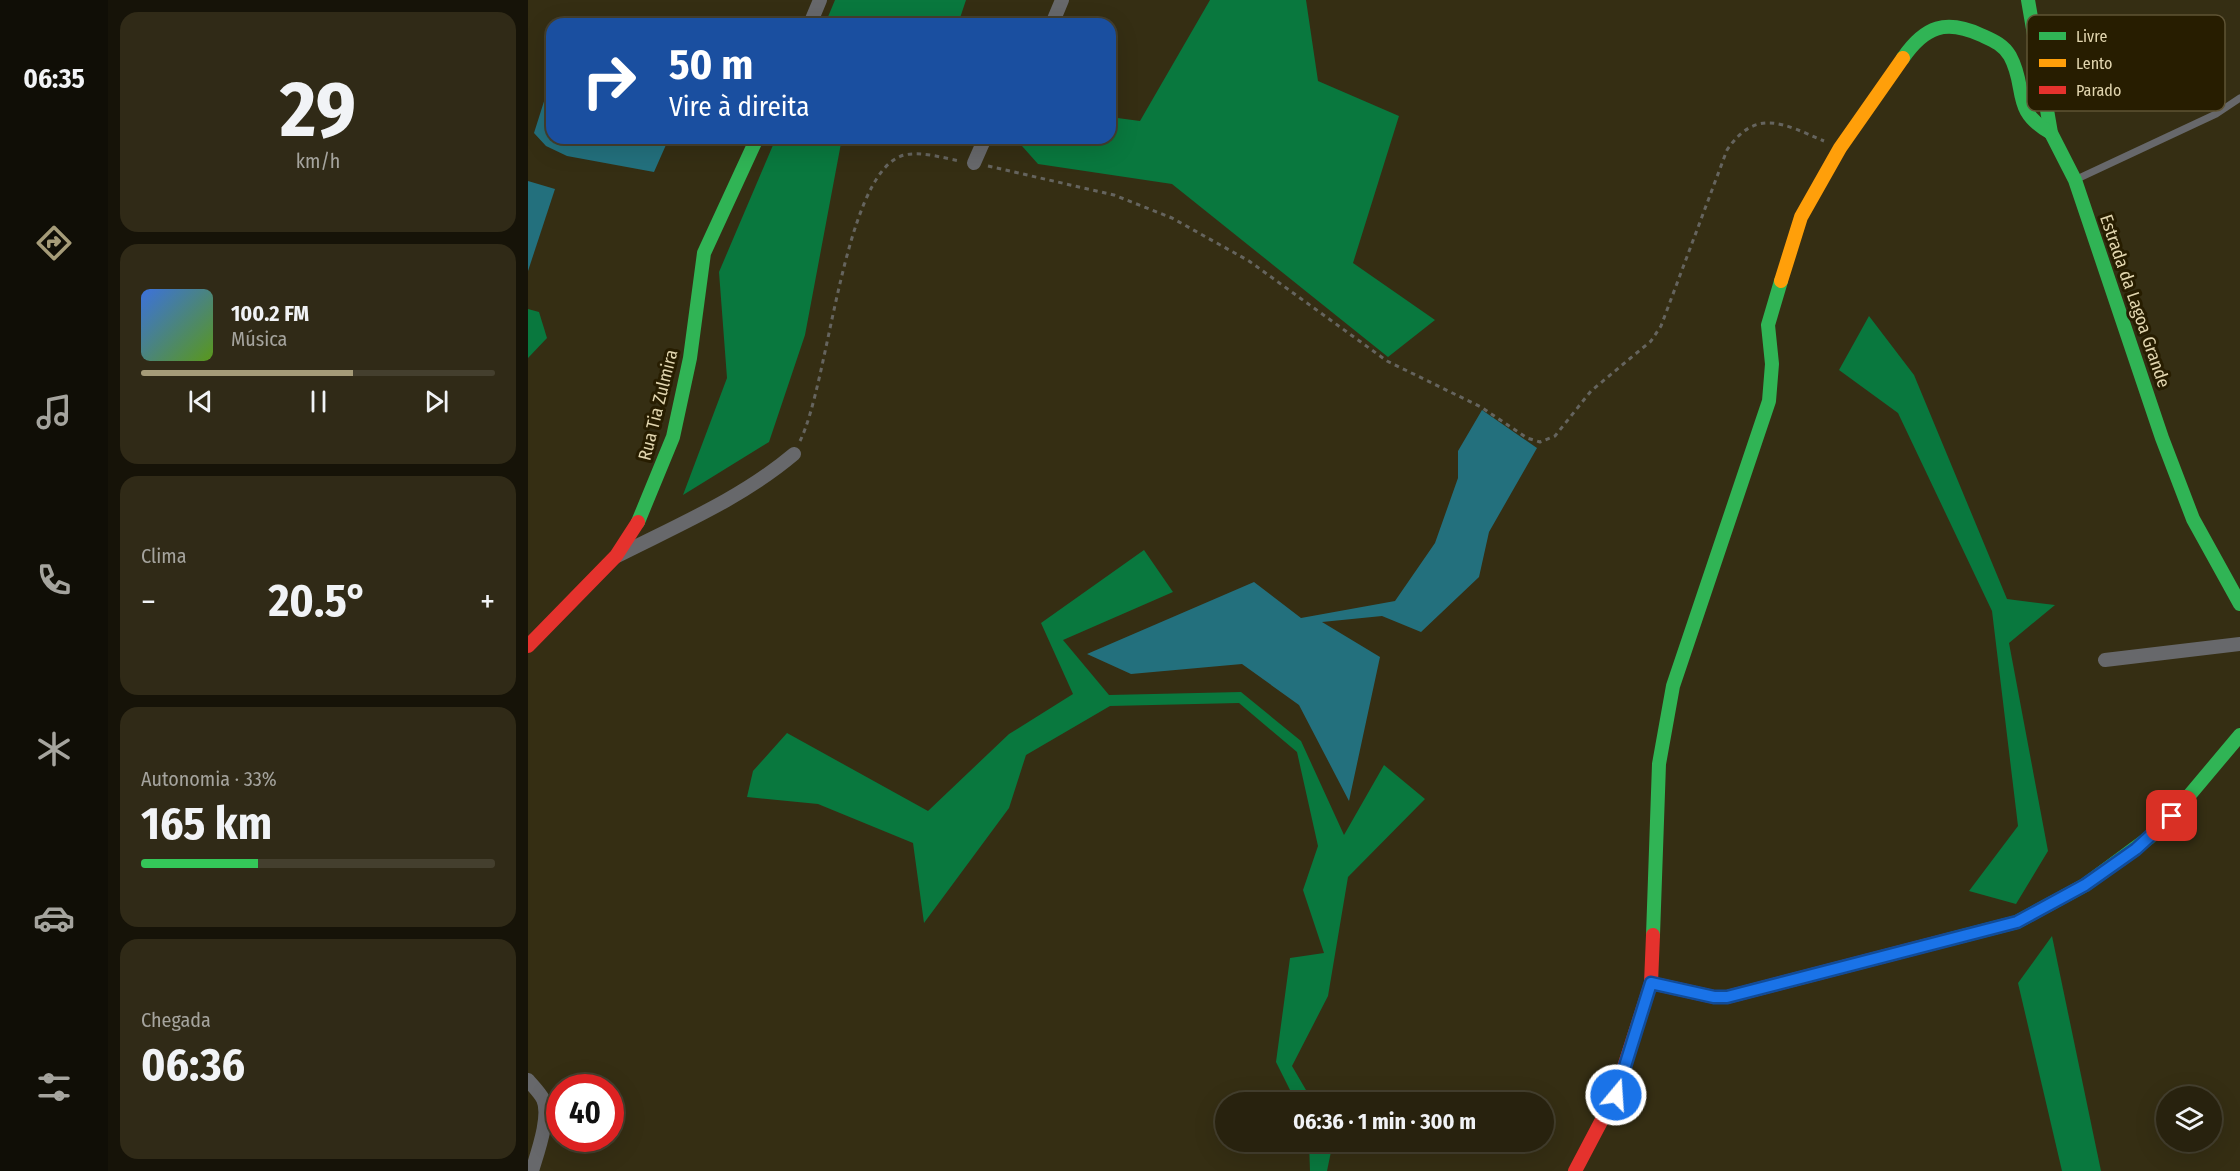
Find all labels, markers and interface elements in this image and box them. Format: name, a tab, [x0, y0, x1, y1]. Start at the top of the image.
legend	[2027, 15, 2225, 111]
text: Livre	[2076, 27, 2107, 46]
text: 50 m	[669, 40, 753, 90]
icon: right	[570, 42, 648, 120]
text: Lento	[2076, 54, 2112, 73]
text: 06:35	[23, 63, 85, 95]
text: 29	[280, 63, 356, 157]
text: Parado	[2076, 81, 2121, 100]
text: Vire à direita	[669, 91, 809, 123]
text: km/h	[296, 149, 340, 173]
street label: Estrada da Lagoa Grande	[2095, 211, 2175, 391]
icon: directions	[33, 222, 75, 264]
text: 100.2 FM	[231, 300, 309, 327]
text: Música	[231, 327, 287, 351]
street label: Rua Tia Zulmira	[634, 347, 682, 463]
icon: previous	[184, 385, 217, 418]
icon: pause	[302, 385, 335, 418]
icon: next	[420, 385, 453, 418]
icon: music	[33, 391, 75, 433]
text: Clima	[141, 544, 186, 568]
icon: phone	[33, 559, 75, 601]
text: 20.5°	[268, 574, 367, 628]
text: −	[141, 582, 156, 622]
text: +	[480, 582, 495, 622]
icon: climate	[33, 728, 75, 770]
text: Autonomia · 33%	[141, 767, 277, 791]
pin	[2146, 790, 2197, 841]
text: 165 km	[141, 797, 272, 851]
icon: arrive	[2155, 799, 2188, 832]
icon: car	[33, 897, 75, 939]
text: Chegada	[141, 1008, 211, 1032]
text: 06:36	[141, 1038, 245, 1092]
position arrow	[1584, 1063, 1648, 1127]
icon: filters	[33, 1066, 75, 1108]
speed limit sign: 40	[546, 1074, 624, 1152]
map controls	[2156, 1086, 2222, 1152]
button: layers	[2156, 1086, 2222, 1152]
text: 06:36 · 1 min · 300 m	[1293, 1108, 1476, 1135]

